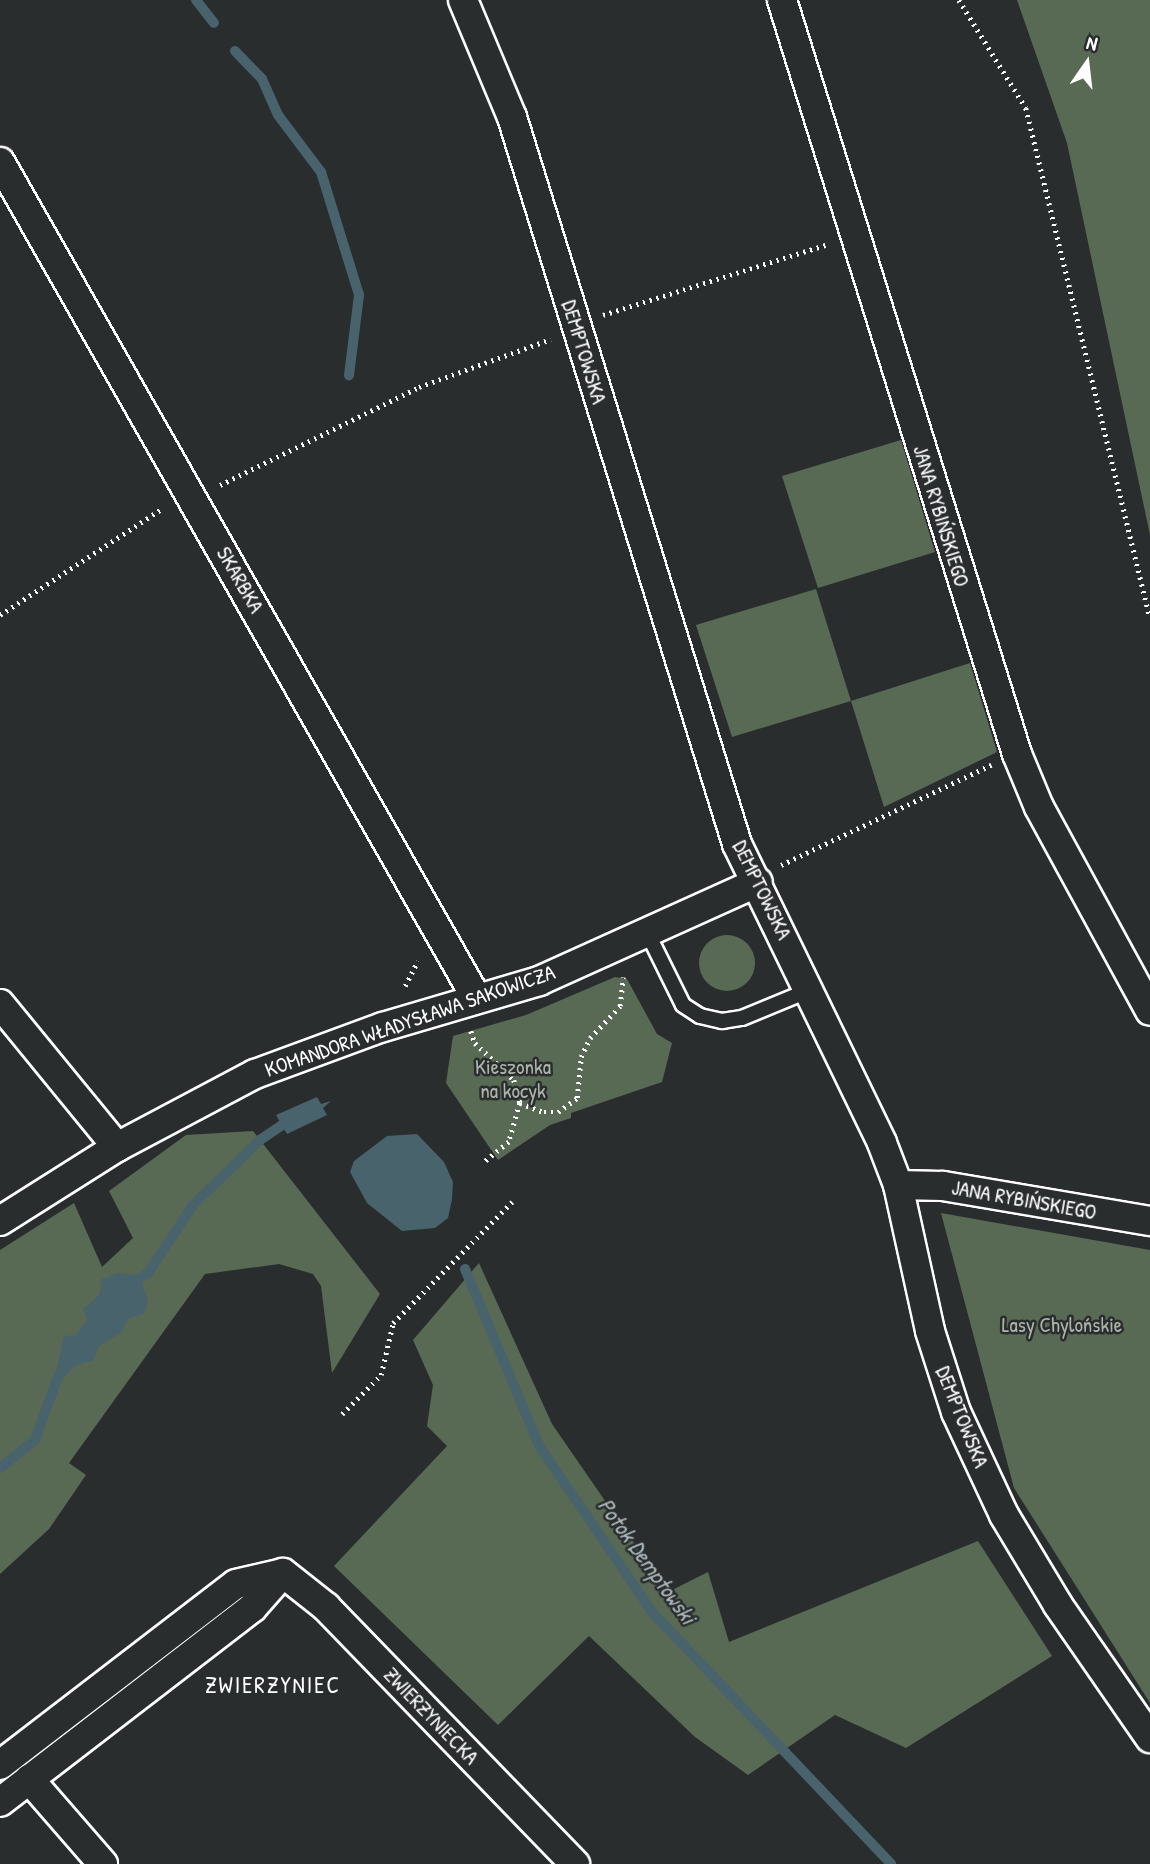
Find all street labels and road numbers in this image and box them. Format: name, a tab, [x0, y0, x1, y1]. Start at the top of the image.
street label: DEMPTOWSKA	[556, 297, 612, 407]
street label: JANA RYBIŃSKIEGO	[908, 442, 974, 590]
street label: SKARBKA	[211, 542, 269, 618]
street label: DEMPTOWSKA	[727, 836, 797, 944]
street label: KOMANDORA WŁADYSŁAWA SAKOWICZA	[262, 959, 558, 1083]
street label: JANA RYBIŃSKIEGO	[950, 1175, 1098, 1225]
street label: DEMPTOWSKA	[930, 1363, 994, 1471]
street label: ZWIERZYNIECKA	[378, 1662, 484, 1770]

